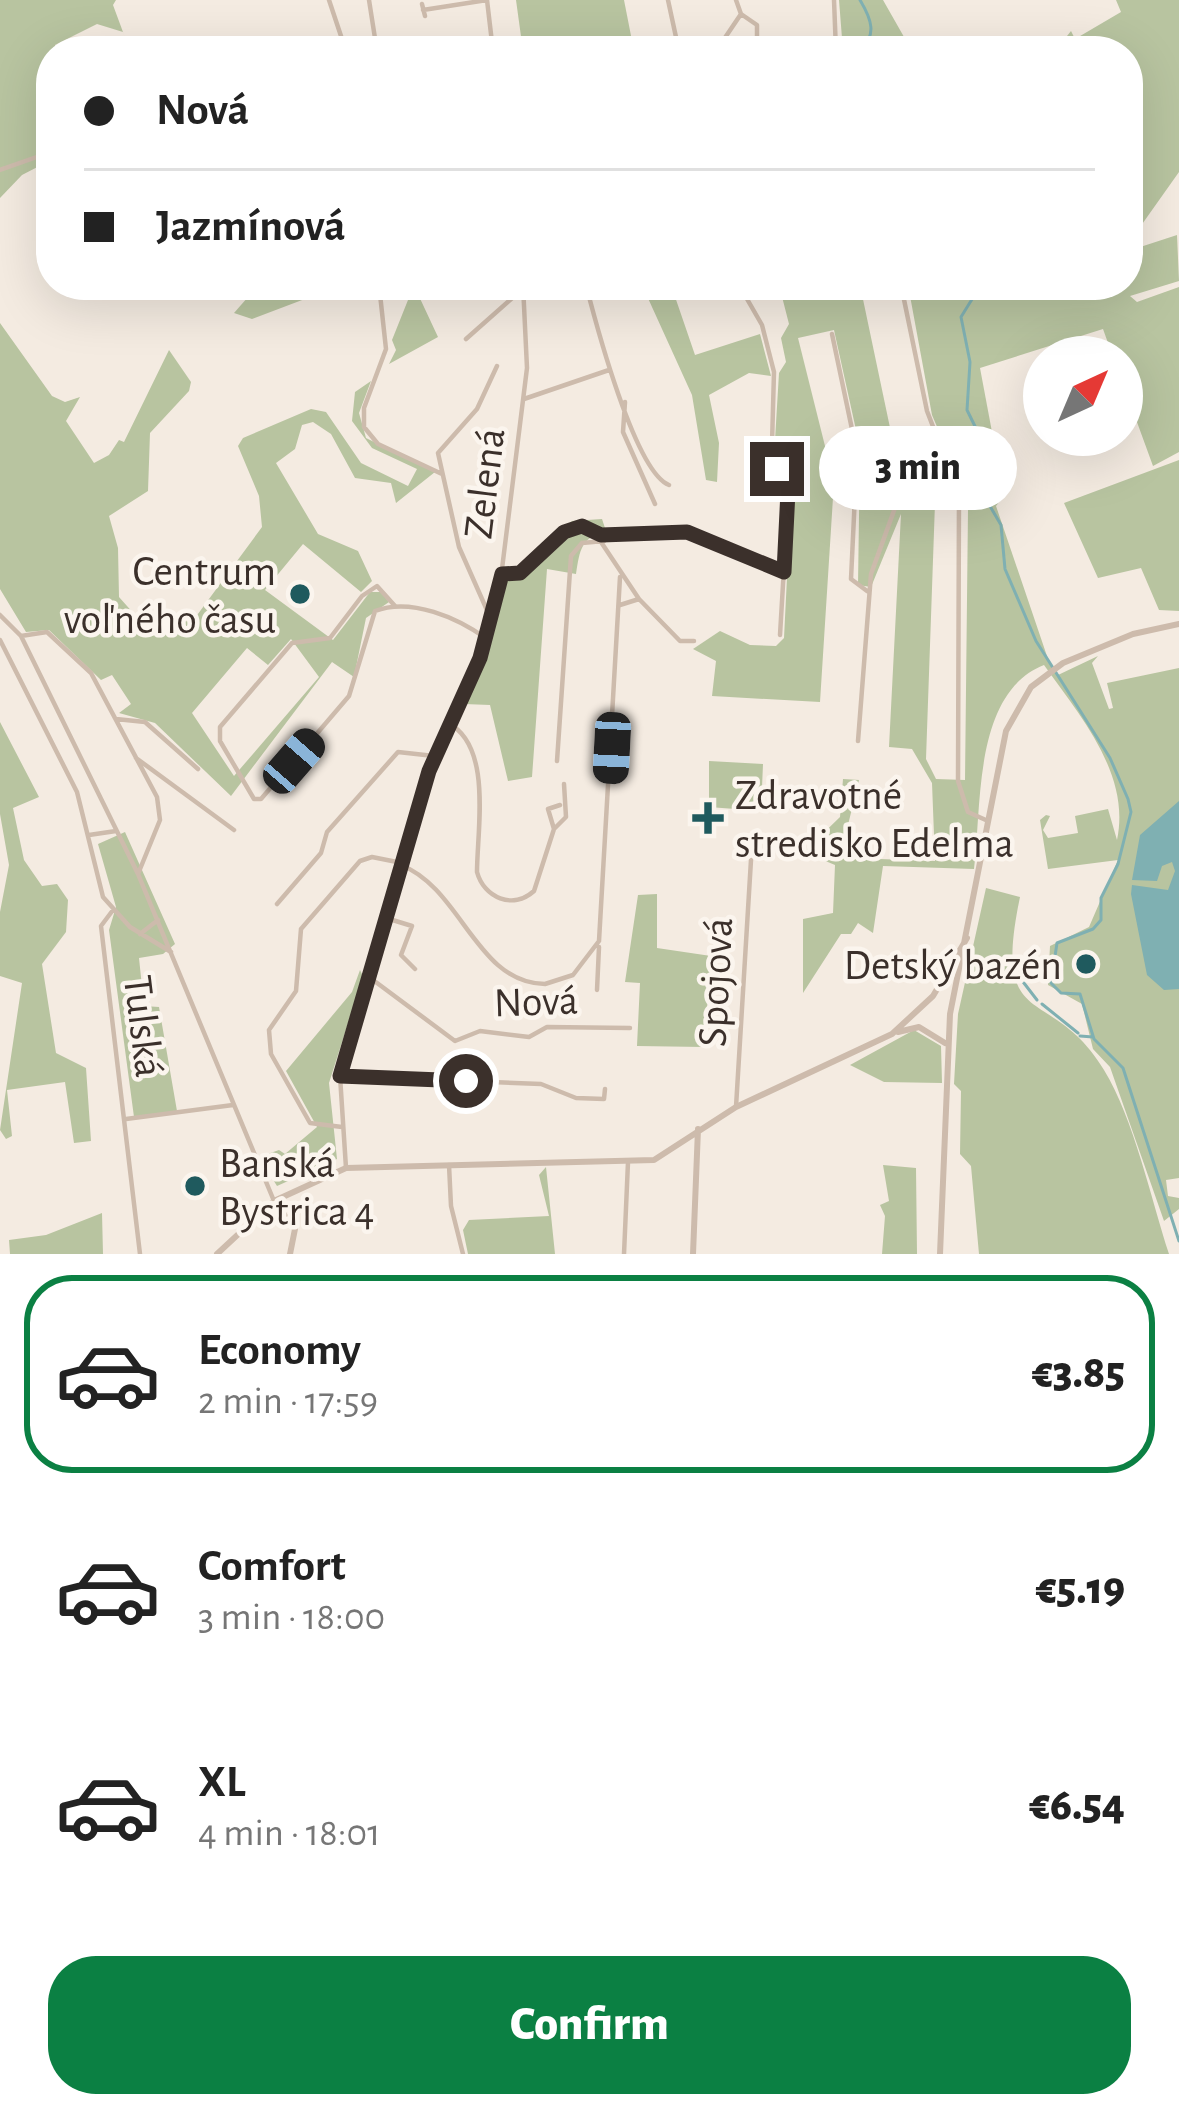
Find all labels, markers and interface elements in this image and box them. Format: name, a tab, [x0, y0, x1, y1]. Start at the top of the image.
text: Nová	[156, 88, 249, 133]
text: Jazmínová	[156, 204, 346, 249]
north arrow	[1023, 336, 1143, 456]
map controls	[1023, 336, 1143, 456]
street label: Zelená	[457, 425, 513, 541]
callout: 3 min	[819, 427, 1017, 511]
route end	[750, 442, 804, 496]
text: 3 min	[875, 448, 961, 487]
place label: Centrum voľného času	[63, 551, 276, 641]
marker: Centrum voľného času	[287, 581, 313, 607]
car	[592, 711, 632, 785]
car	[257, 722, 331, 800]
place label: Zdravotné stredisko Edelma	[735, 775, 1014, 865]
marker: Zdravotné stredisko Edelma	[692, 802, 724, 834]
street label: Spojová	[692, 916, 740, 1048]
place label: Detský bazén	[844, 945, 1062, 987]
marker: Detský bazén	[1073, 951, 1099, 977]
street label: Tulská	[116, 973, 170, 1080]
street label: Nová	[493, 980, 579, 1024]
route start	[439, 1054, 493, 1108]
place label: Banská Bystrica 4	[219, 1143, 374, 1233]
marker: Banská Bystrica 4	[182, 1173, 208, 1199]
icon: car	[54, 1320, 162, 1428]
text: Economy	[198, 1328, 361, 1373]
text: €3.85	[1032, 1351, 1125, 1396]
text: 2 min · 17:59	[198, 1382, 378, 1421]
icon: car	[54, 1536, 162, 1644]
text: Comfort	[198, 1544, 346, 1589]
text: €5.19	[1036, 1567, 1125, 1612]
text: 3 min · 18:00	[198, 1598, 385, 1637]
icon: car	[54, 1752, 162, 1860]
text: XL	[198, 1760, 246, 1805]
text: €6.54	[1029, 1783, 1125, 1828]
text: 4 min · 18:01	[198, 1814, 381, 1853]
button: Confirm	[48, 1956, 1131, 2094]

